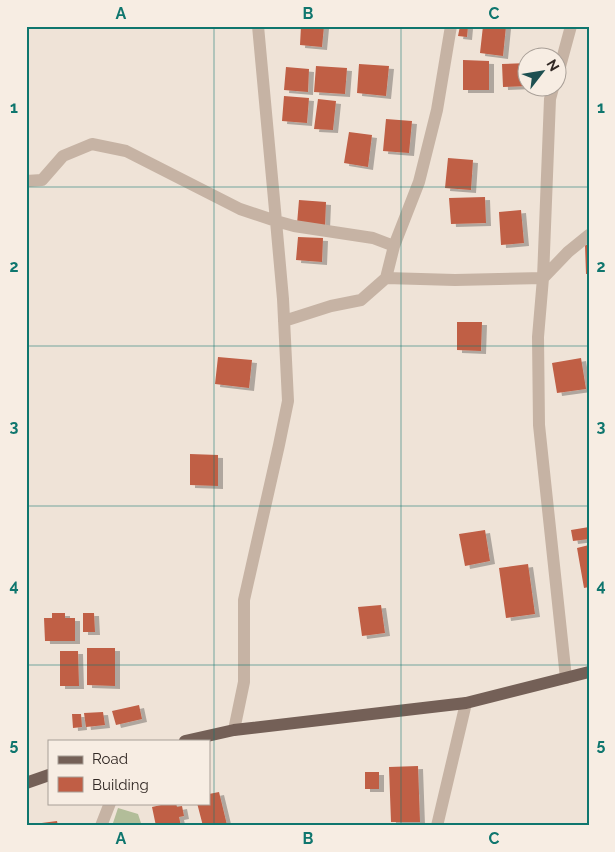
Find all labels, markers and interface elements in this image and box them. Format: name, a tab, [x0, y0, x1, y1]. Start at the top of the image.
text: A	[116, 4, 127, 23]
text: B	[303, 4, 314, 23]
text: C	[489, 4, 500, 23]
north arrow	[518, 48, 568, 98]
text: N	[544, 57, 563, 74]
text: 1	[10, 98, 18, 117]
text: 1	[597, 98, 605, 117]
text: 2	[9, 257, 19, 276]
text: 2	[596, 257, 606, 276]
text: 3	[10, 417, 19, 436]
text: 3	[597, 417, 606, 436]
text: 4	[9, 576, 19, 595]
text: 4	[596, 576, 606, 595]
text: 5	[10, 735, 19, 754]
text: 5	[597, 735, 606, 754]
legend	[48, 740, 210, 804]
text: Road	[92, 750, 128, 768]
text: Building	[92, 776, 149, 794]
text: A	[116, 829, 127, 848]
text: B	[303, 829, 314, 848]
text: C	[489, 829, 500, 848]

